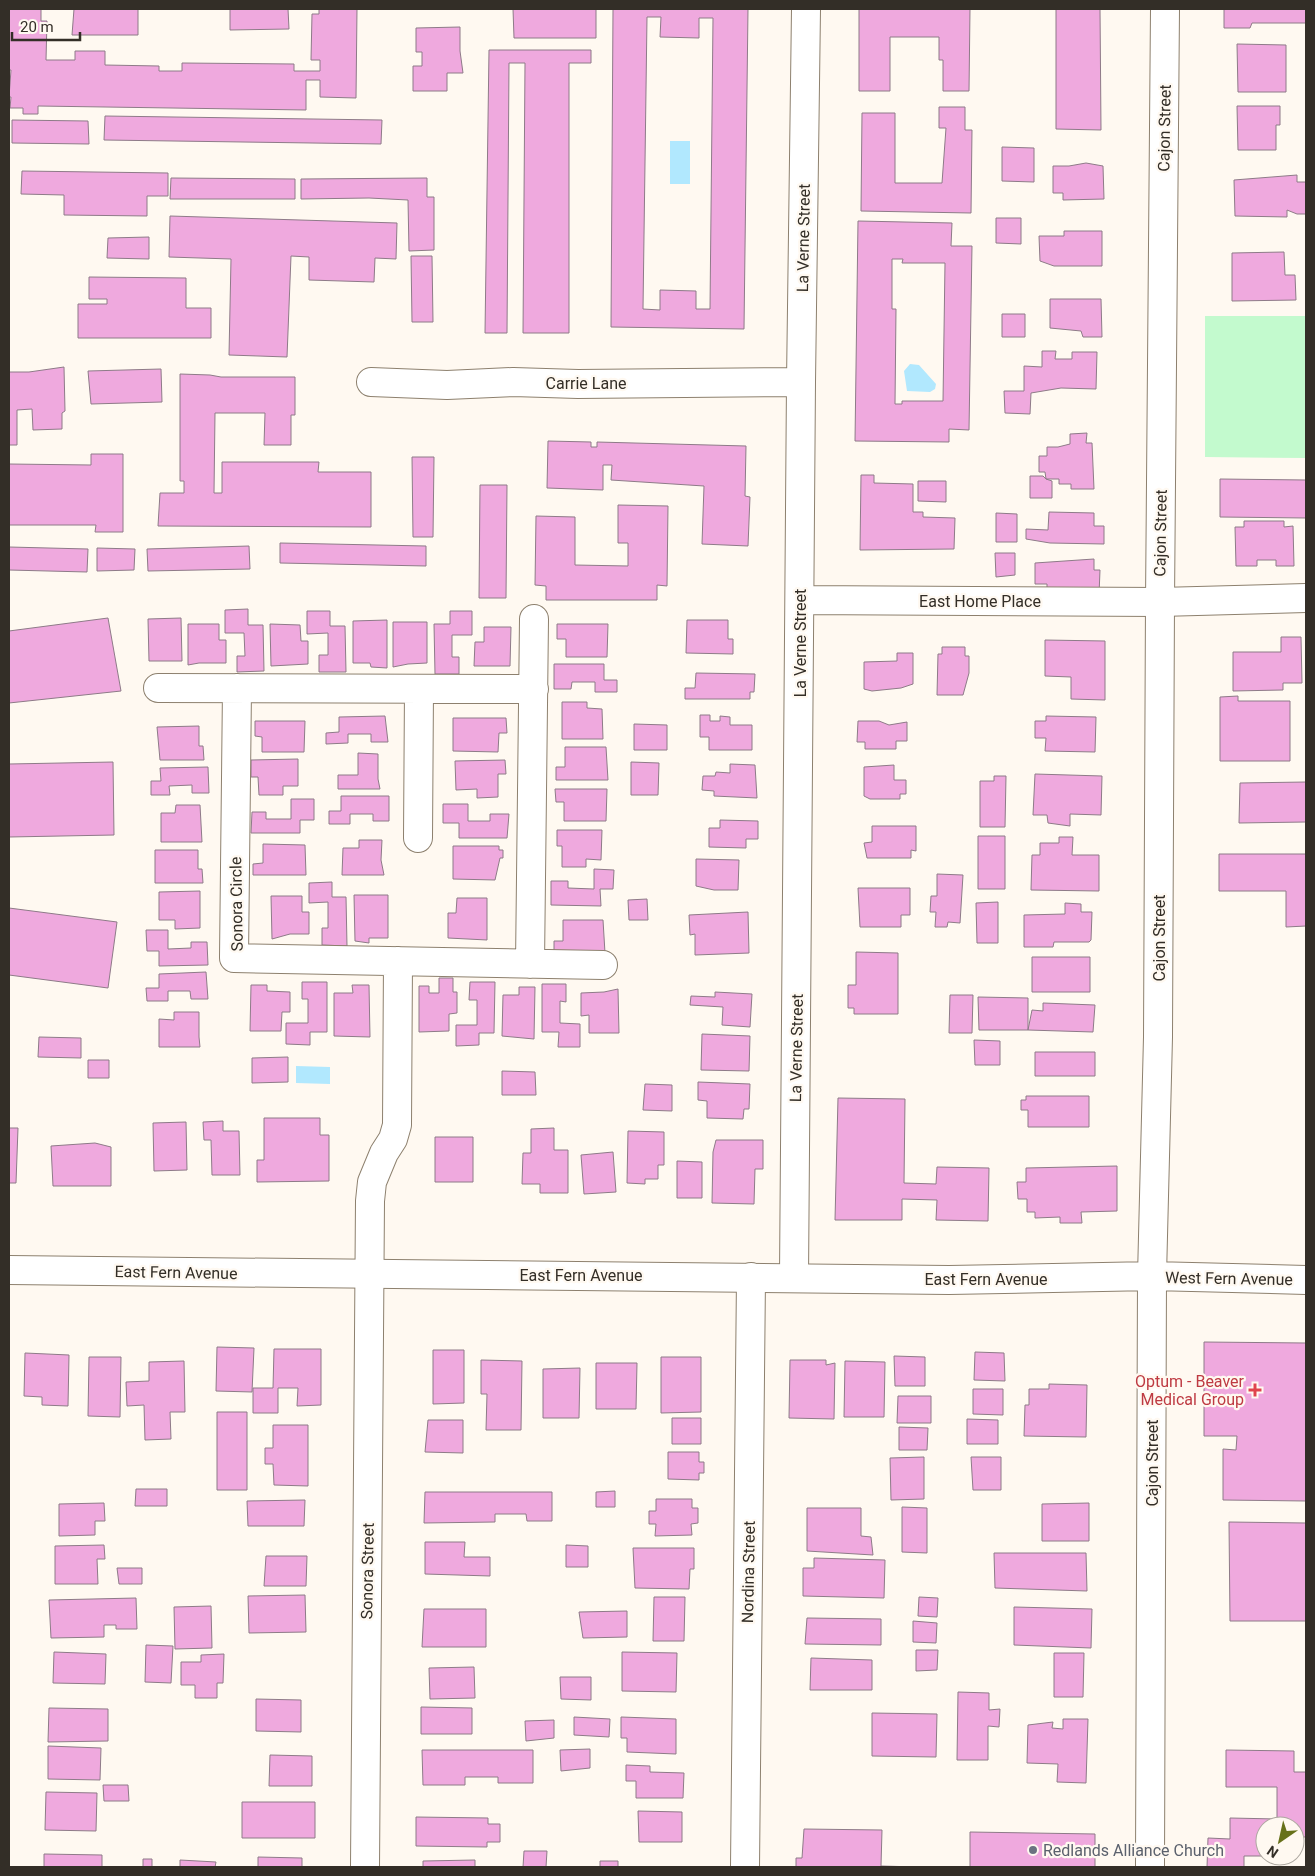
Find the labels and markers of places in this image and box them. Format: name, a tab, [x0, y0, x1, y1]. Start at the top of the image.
place label: Optum - Beaver Medical Group	[1135, 1372, 1245, 1409]
marker: Optum - Beaver Medical Group	[1248, 1383, 1262, 1397]
place label: Redlands Alliance Church	[1043, 1841, 1224, 1860]
marker: Redlands Alliance Church	[1027, 1844, 1039, 1856]

